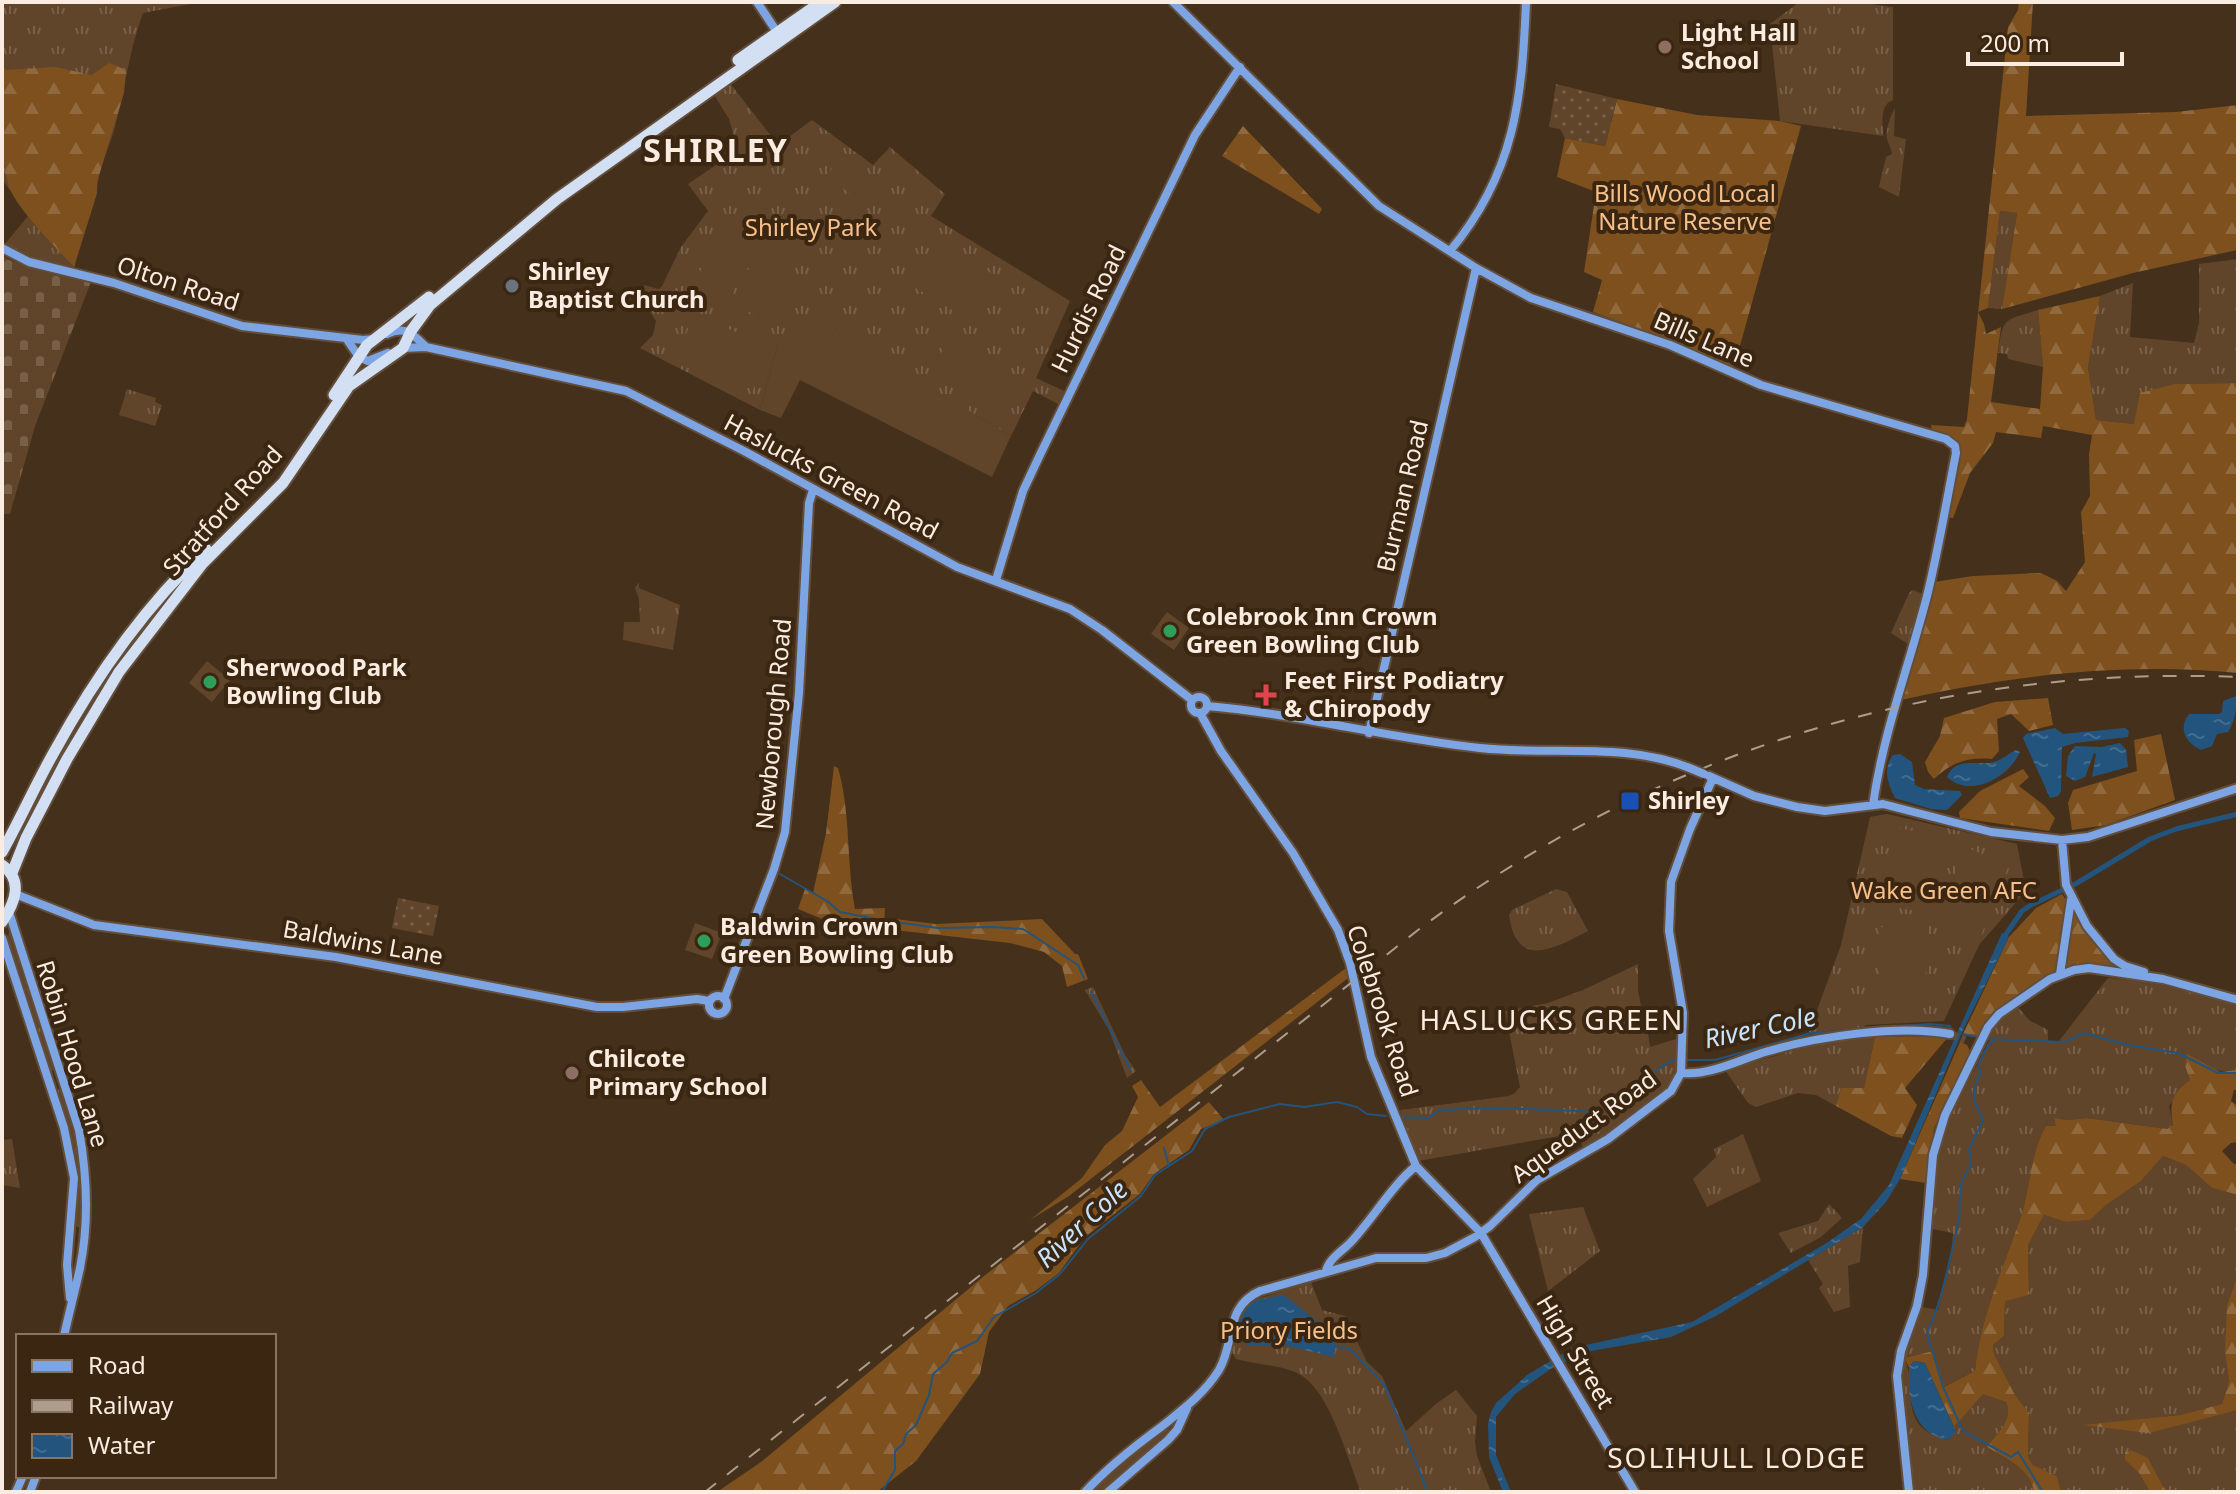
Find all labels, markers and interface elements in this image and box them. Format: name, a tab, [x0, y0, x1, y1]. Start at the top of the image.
place label: Light Hall School	[1681, 15, 1796, 76]
scale bar	[1968, 16, 2122, 66]
text: 200 m	[1980, 26, 2050, 59]
marker: Light Hall School	[1656, 38, 1674, 56]
district label: SHIRLEY	[643, 128, 789, 171]
park label: Bills Wood Local Nature Reserve	[1594, 176, 1776, 237]
park label: Shirley Park	[745, 210, 877, 243]
street label: Hurdis Road	[1042, 239, 1133, 378]
street label: Olton Road	[113, 247, 244, 318]
place label: Shirley Baptist Church	[528, 254, 705, 315]
marker: Shirley Baptist Church	[503, 277, 521, 295]
street label: Bills Lane	[1649, 303, 1760, 375]
street label: Haslucks Green Road	[719, 405, 945, 546]
street label: Burman Road	[1368, 416, 1435, 575]
street label: Stratford Road	[155, 438, 289, 582]
place label: Colebrook Inn Crown Green Bowling Club	[1186, 599, 1438, 660]
street label: Newborough Road	[747, 617, 798, 831]
marker: Colebrook Inn Crown Green Bowling Club	[1161, 622, 1179, 640]
place label: Sherwood Park Bowling Club	[226, 650, 407, 711]
place label: Feet First Podiatry & Chiropody	[1284, 663, 1504, 724]
marker: Sherwood Park Bowling Club	[201, 673, 219, 691]
marker: Feet First Podiatry & Chiropody	[1255, 684, 1277, 706]
place label: Shirley	[1648, 783, 1730, 816]
marker: Shirley	[1619, 790, 1641, 812]
park label: Wake Green AFC	[1851, 873, 2037, 906]
place label: Baldwin Crown Green Bowling Club	[720, 909, 954, 970]
street label: Baldwins Lane	[281, 911, 446, 972]
street label: Colebrook Road	[1340, 920, 1427, 1101]
marker: Baldwin Crown Green Bowling Club	[695, 932, 713, 950]
street label: Robin Hood Lane	[29, 956, 118, 1151]
water label: River Cole	[1701, 998, 1819, 1056]
district label: HASLUCKS GREEN	[1420, 1000, 1684, 1038]
place label: Chilcote Primary School	[588, 1041, 768, 1102]
street label: Aqueduct Road	[1504, 1062, 1662, 1190]
marker: Chilcote Primary School	[563, 1064, 581, 1082]
water label: River Cole	[1028, 1171, 1135, 1275]
street label: High Street	[1529, 1288, 1623, 1414]
park label: Priory Fields	[1220, 1313, 1358, 1346]
legend	[16, 1334, 276, 1478]
text: Road	[88, 1348, 146, 1381]
text: Railway	[88, 1388, 174, 1421]
text: Water	[88, 1428, 156, 1461]
district label: SOLIHULL LODGE	[1607, 1438, 1867, 1476]

